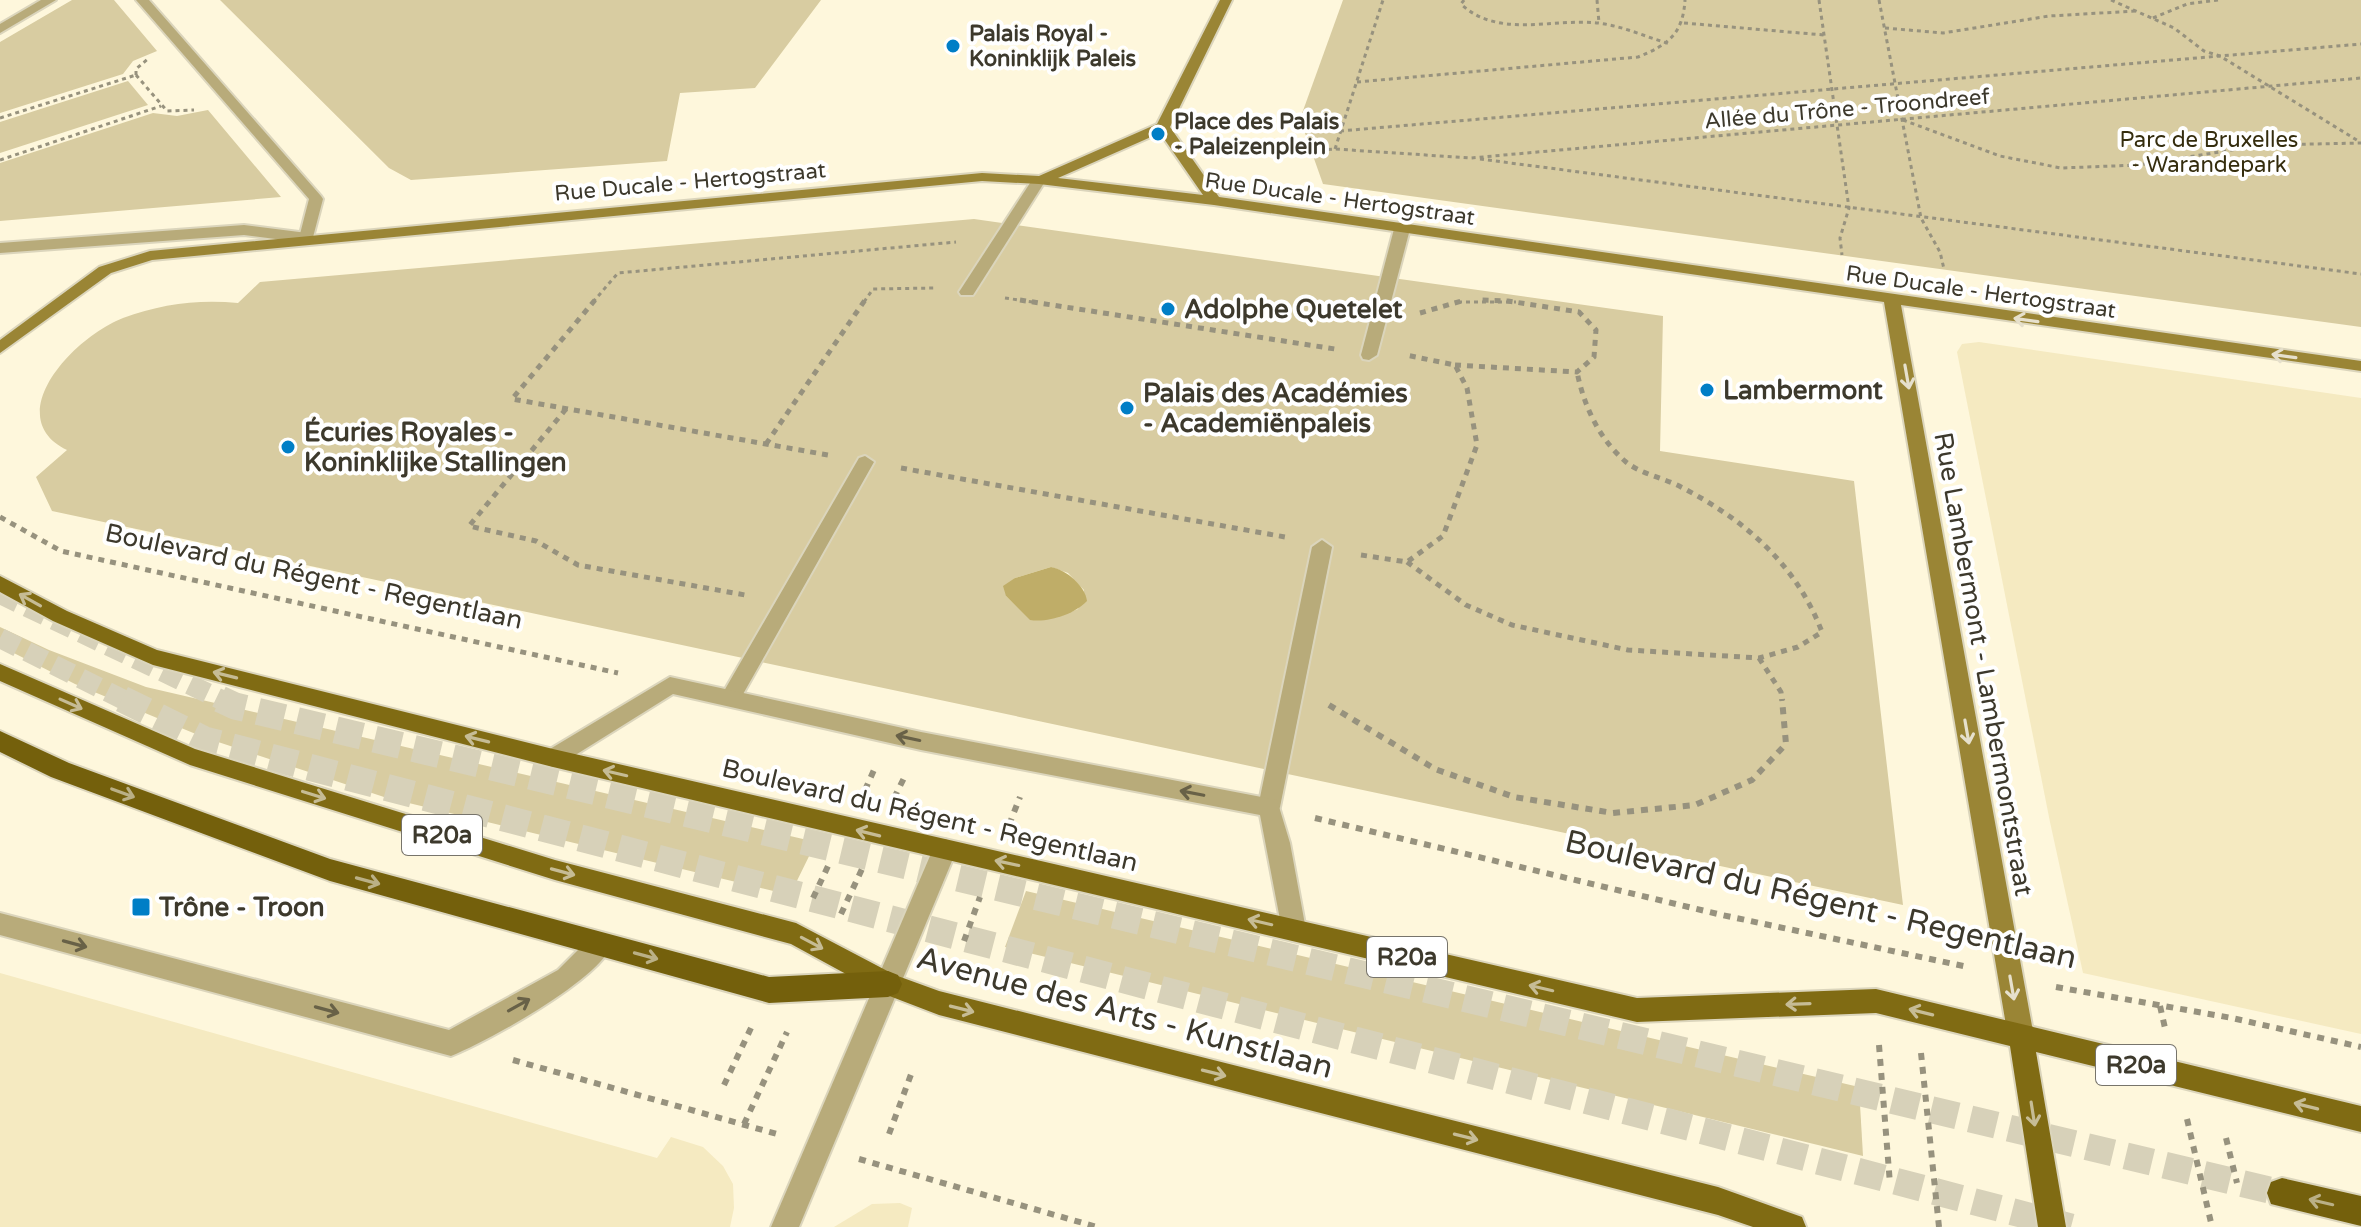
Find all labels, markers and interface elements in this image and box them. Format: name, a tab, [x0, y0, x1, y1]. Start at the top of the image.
place label: Palais Royal - Koninklijk Paleis	[969, 21, 1137, 72]
marker: Palais Royal - Koninklijk Paleis	[944, 37, 962, 55]
street label: Allée du Trône - Troondreef	[1703, 84, 1991, 134]
place label: Place des Palais - Paleizenplein	[1174, 109, 1340, 160]
marker: Place des Palais - Paleizenplein	[1149, 125, 1167, 143]
park label: Parc de Bruxelles - Warandepark	[2120, 127, 2298, 178]
street label: Rue Ducale - Hertogstraat	[553, 157, 827, 207]
street label: Rue Ducale - Hertogstraat	[1203, 167, 1476, 231]
street label: Rue Ducale - Hertogstraat	[1844, 260, 2117, 324]
place label: Adolphe Quetelet	[1184, 294, 1403, 325]
marker: Adolphe Quetelet	[1159, 300, 1177, 318]
one-way arrow	[2014, 312, 2039, 327]
one-way arrow	[2272, 348, 2297, 363]
one-way arrow	[1900, 364, 1915, 389]
place label: Lambermont	[1723, 375, 1883, 406]
place label: Palais des Académies - Academiënpaleis	[1143, 378, 1408, 439]
marker: Lambermont	[1698, 381, 1716, 399]
marker: Palais des Académies - Academiënpaleis	[1118, 399, 1136, 417]
place label: Écuries Royales - Koninklijke Stallingen	[304, 416, 567, 478]
street label: Rue Lambermont - Lambermontstraat	[1927, 430, 2040, 898]
marker: Écuries Royales - Koninklijke Stallingen	[279, 438, 297, 456]
street label: Boulevard du Régent - Regentlaan	[102, 517, 525, 636]
one-way arrow	[19, 592, 42, 608]
one-way arrow	[213, 667, 238, 682]
one-way arrow	[59, 697, 83, 712]
one-way arrow	[1961, 719, 1976, 744]
one-way arrow	[465, 730, 490, 745]
one-way arrow	[896, 730, 922, 745]
street label: Boulevard du Régent - Regentlaan	[719, 752, 1141, 878]
one-way arrow	[603, 765, 629, 780]
one-way arrow	[1180, 784, 1205, 799]
one-way arrow	[110, 787, 135, 802]
one-way arrow	[301, 788, 327, 803]
road number: R20a	[402, 815, 482, 855]
street label: Boulevard du Régent - Regentlaan	[1561, 823, 2080, 977]
one-way arrow	[856, 824, 882, 839]
one-way arrow	[995, 855, 1020, 870]
one-way arrow	[549, 865, 575, 880]
one-way arrow	[355, 874, 381, 889]
place label: Trône - Troon	[158, 892, 325, 923]
marker: Trône - Troon	[130, 896, 152, 918]
one-way arrow	[1248, 914, 1274, 929]
one-way arrow	[800, 935, 824, 951]
one-way arrow	[62, 937, 88, 952]
road number: R20a	[1367, 937, 1447, 977]
street label: Avenue des Arts - Kunstlaan	[912, 939, 1337, 1087]
one-way arrow	[632, 950, 658, 965]
one-way arrow	[2006, 975, 2021, 1000]
one-way arrow	[1528, 980, 1554, 995]
one-way arrow	[507, 997, 530, 1013]
one-way arrow	[1785, 997, 1812, 1012]
one-way arrow	[948, 1002, 974, 1017]
one-way arrow	[313, 1004, 339, 1019]
one-way arrow	[1909, 1004, 1935, 1019]
road number: R20a	[2096, 1045, 2176, 1085]
one-way arrow	[1200, 1066, 1226, 1081]
one-way arrow	[2294, 1097, 2320, 1112]
one-way arrow	[2027, 1101, 2042, 1126]
one-way arrow	[1452, 1131, 1478, 1146]
one-way arrow	[2309, 1194, 2335, 1209]

